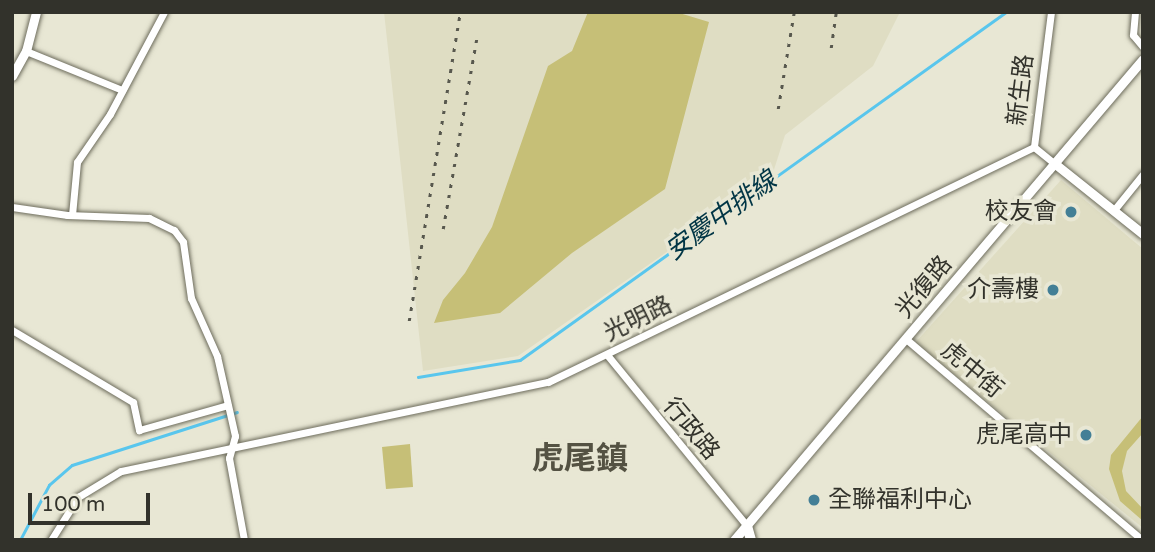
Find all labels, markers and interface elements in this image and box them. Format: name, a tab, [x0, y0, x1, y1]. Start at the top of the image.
street label: 新生路	[1002, 53, 1040, 127]
water label: 安慶中排線	[659, 165, 783, 267]
place label: 校友會	[985, 198, 1057, 226]
marker: 校友會	[1063, 204, 1079, 220]
street label: 光復路	[890, 250, 958, 324]
place label: 介壽樓	[967, 276, 1039, 304]
marker: 介壽樓	[1045, 282, 1061, 298]
street label: 光明路	[599, 290, 677, 348]
street label: 虎中街	[935, 336, 1009, 404]
street label: 行政路	[657, 392, 725, 466]
place label: 虎尾高中	[976, 421, 1072, 449]
marker: 虎尾高中	[1078, 427, 1094, 443]
district label: 虎尾鎮	[532, 440, 628, 478]
scale bar	[32, 478, 154, 522]
place label: 全聯福利中心	[828, 486, 972, 514]
text: 100 m	[41, 492, 105, 517]
marker: 全聯福利中心	[806, 492, 822, 508]

